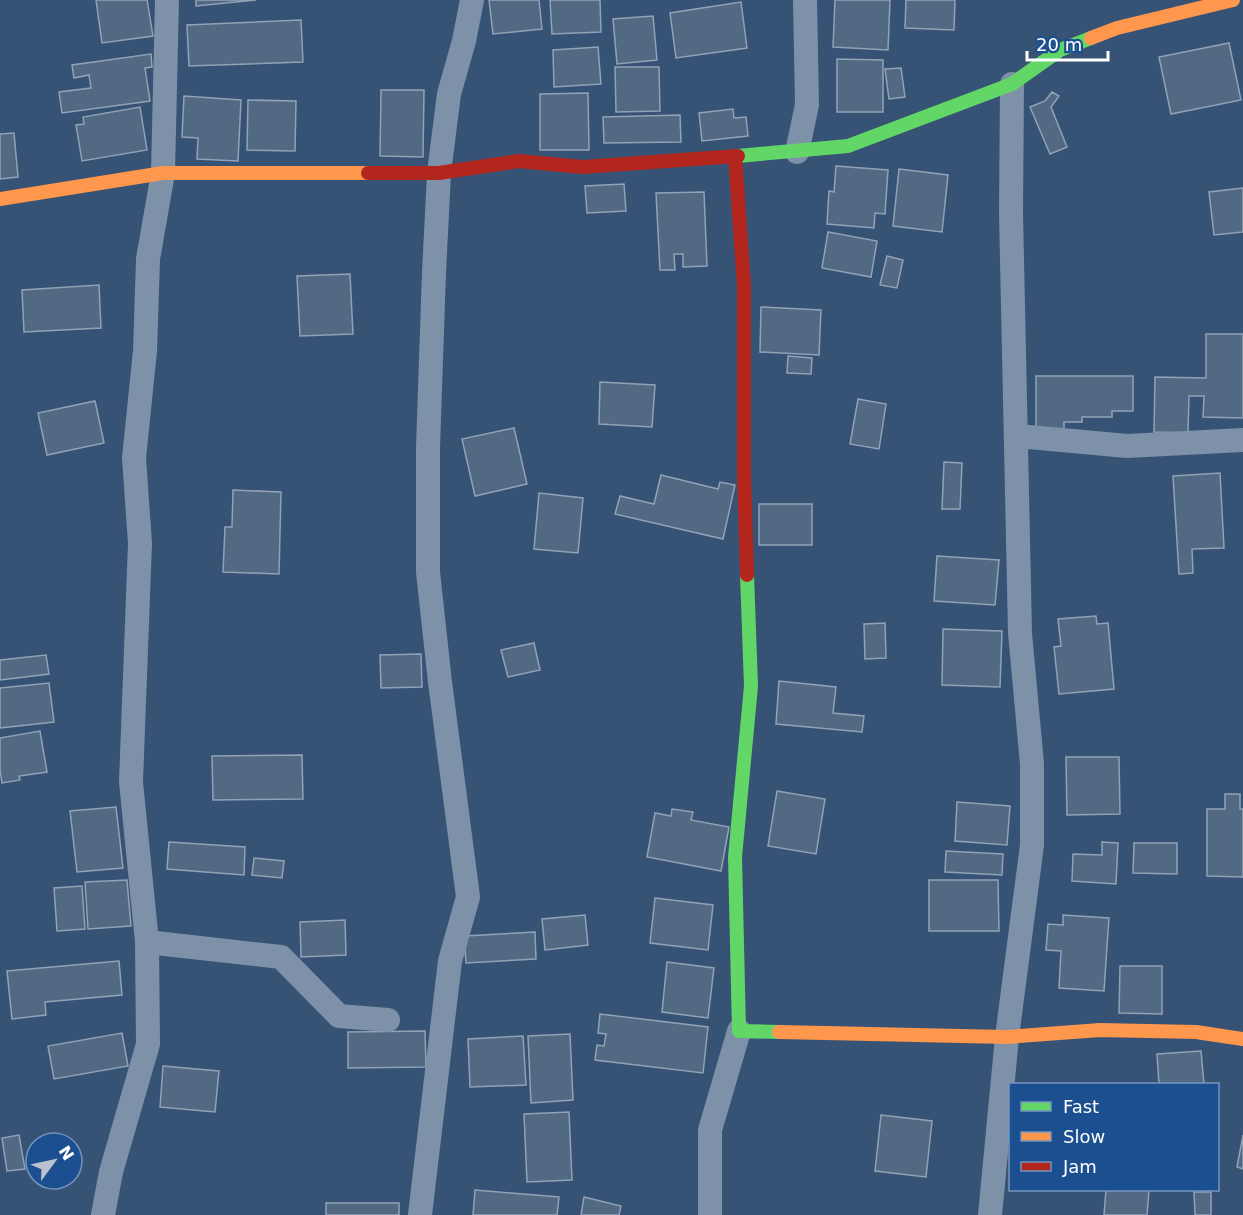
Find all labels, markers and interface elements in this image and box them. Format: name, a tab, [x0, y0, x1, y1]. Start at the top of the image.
scale bar	[1027, 24, 1108, 62]
text: 20 m	[1036, 34, 1082, 55]
legend	[1009, 1083, 1219, 1191]
text: Fast	[1063, 1096, 1099, 1117]
text: Slow	[1063, 1126, 1105, 1147]
north arrow	[24, 1131, 84, 1191]
text: N	[55, 1142, 78, 1164]
text: Jam	[1062, 1156, 1097, 1177]

